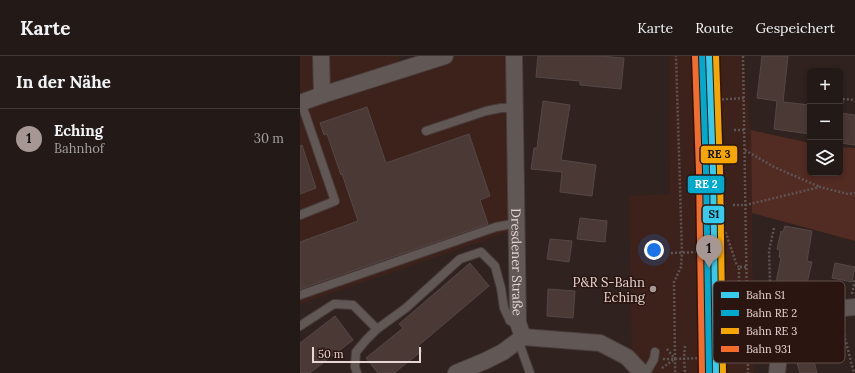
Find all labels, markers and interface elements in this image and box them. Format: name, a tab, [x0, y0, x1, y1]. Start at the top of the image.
text: Karte	[20, 16, 71, 40]
text: Karte	[637, 19, 673, 37]
text: Route	[695, 19, 733, 37]
text: Gespeichert	[755, 19, 835, 37]
map controls	[807, 68, 843, 176]
button: +	[807, 68, 843, 104]
text: In der Nähe	[16, 71, 111, 93]
button: −	[807, 104, 843, 140]
text: Eching	[54, 121, 103, 140]
text: 1	[26, 130, 32, 147]
text: 30 m	[254, 130, 284, 147]
text: Bahnhof	[54, 140, 104, 157]
button: layers	[807, 140, 843, 176]
line badge: RE 3	[700, 145, 738, 164]
text: RE 3	[707, 147, 731, 161]
line badge: RE 2	[687, 175, 725, 194]
text: RE 2	[694, 177, 718, 191]
line badge: S1	[702, 205, 725, 224]
text: S1	[708, 207, 720, 221]
street label: Dresdener Straße	[508, 208, 526, 316]
pin: 1	[696, 235, 722, 268]
your location	[644, 240, 664, 260]
place label: P&R S-Bahn Eching	[573, 274, 646, 306]
legend	[713, 281, 845, 363]
marker: P&R S-Bahn Eching	[648, 284, 658, 294]
text: Bahn S1	[746, 288, 785, 302]
text: Bahn RE 2	[746, 306, 797, 320]
text: Bahn RE 3	[746, 324, 797, 338]
text: Bahn 931	[746, 342, 791, 356]
scale bar	[312, 345, 421, 364]
text: 50 m	[318, 347, 344, 361]

